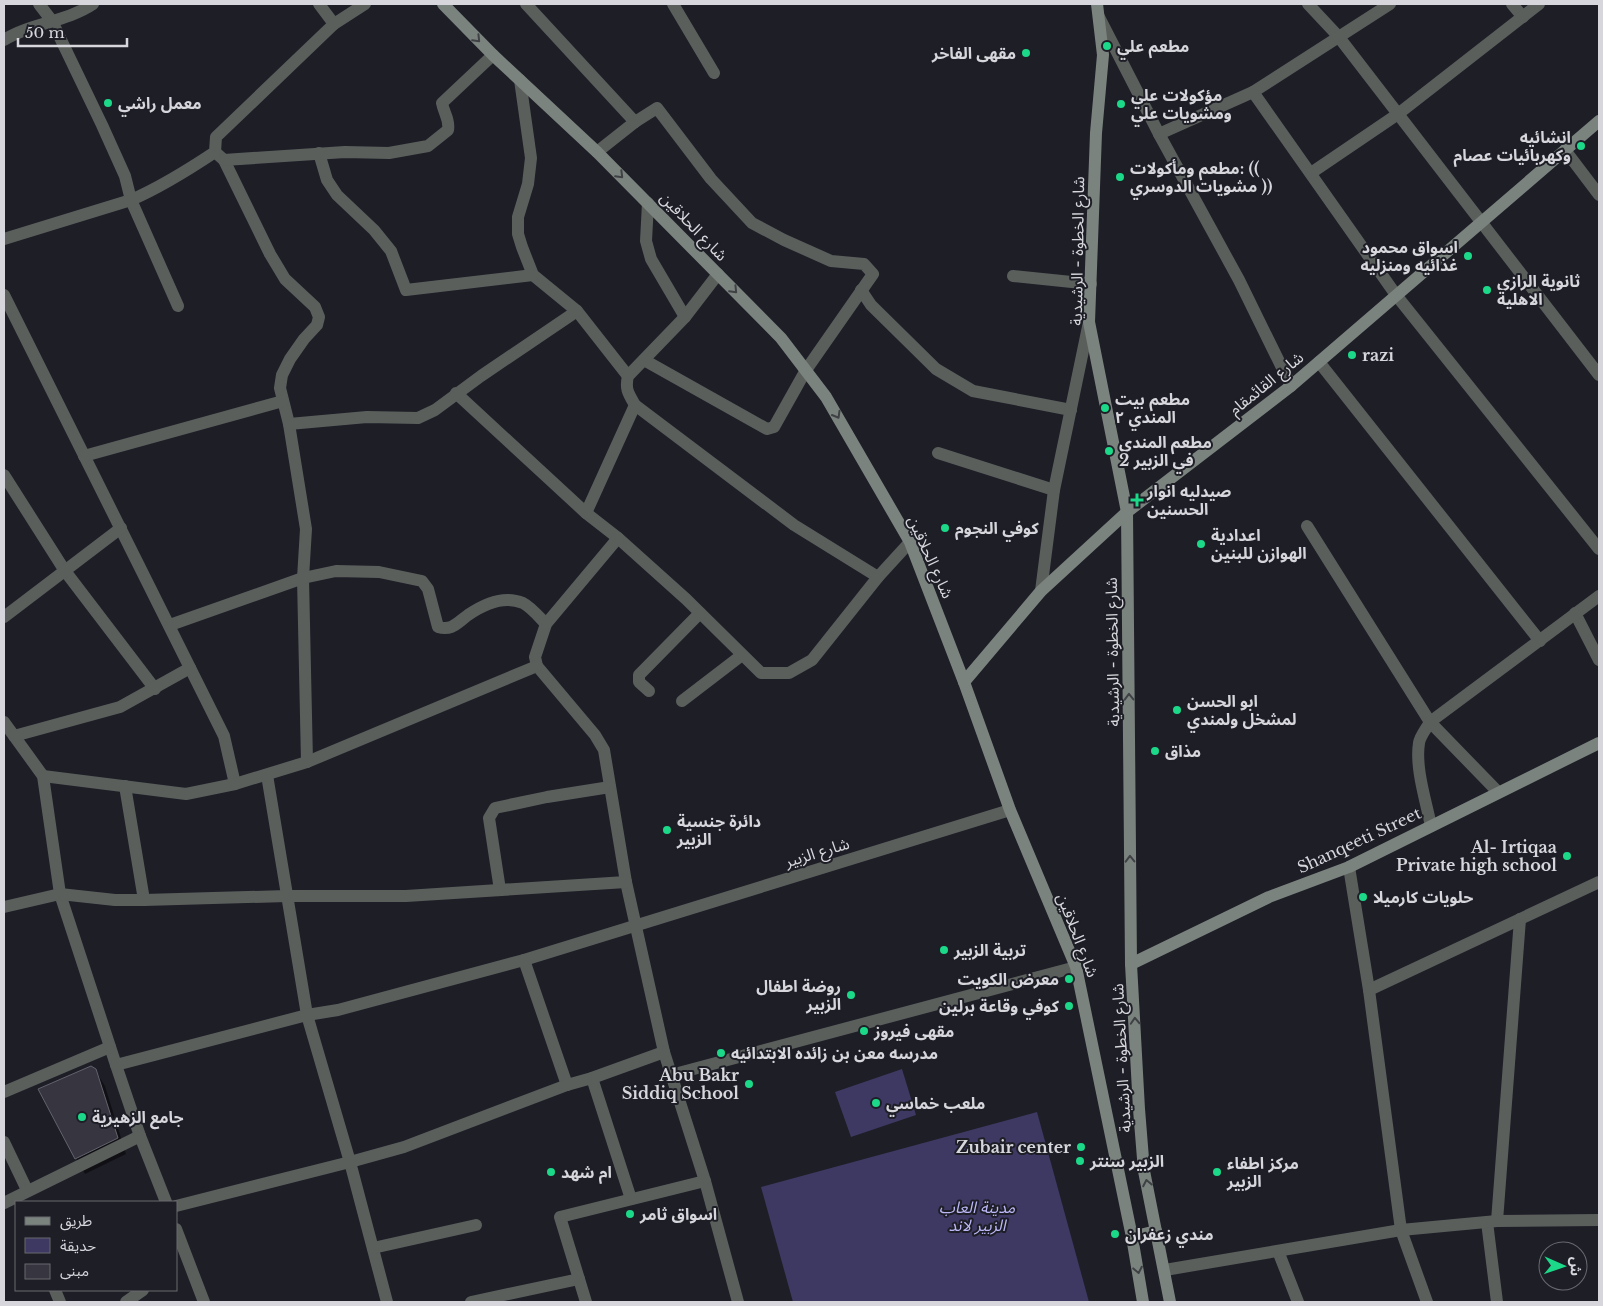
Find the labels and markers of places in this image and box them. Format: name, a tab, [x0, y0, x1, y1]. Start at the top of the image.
place label: مطعم علي	[1117, 36, 1189, 60]
marker: مطعم علي	[1101, 40, 1113, 52]
place label: مقهى الفاخر	[931, 43, 1016, 63]
marker: مقهى الفاخر	[1020, 47, 1032, 59]
place label: مؤكولات علي ومشويات علي	[1131, 85, 1232, 127]
place label: معمل راشي	[118, 93, 202, 117]
marker: معمل راشي	[102, 97, 114, 109]
marker: مؤكولات علي ومشويات علي	[1115, 98, 1127, 110]
place label: انشائيه وكهربائيات عصام	[1454, 127, 1571, 167]
marker: انشائيه وكهربائيات عصام	[1575, 140, 1587, 152]
place label: مطعم ومأكولات: (( مشويات الدوسري ))	[1130, 158, 1272, 200]
marker: مطعم ومأكولات: (( مشويات الدوسري ))	[1114, 171, 1126, 183]
place label: اسواق محمود غذائيه ومنزليه	[1360, 237, 1458, 275]
marker: اسواق محمود غذائيه ومنزليه	[1462, 250, 1474, 262]
place label: ثانوية الرازي الاهلية	[1497, 271, 1580, 309]
marker: ثانوية الرازي الاهلية	[1481, 284, 1493, 296]
place label: razi	[1362, 345, 1394, 365]
marker: razi	[1346, 349, 1358, 361]
place label: مطعم بيت المندي ٢	[1115, 389, 1190, 431]
marker: مطعم بيت المندي ٢	[1099, 402, 1111, 414]
place label: مطعم المندي 2 في الزبير	[1119, 432, 1212, 474]
marker: مطعم المندي 2 في الزبير	[1103, 445, 1115, 457]
place label: صيدليه انوار الحسنين	[1146, 481, 1231, 519]
marker: صيدليه انوار الحسنين	[1131, 494, 1143, 506]
place label: كوفي النجوم	[955, 518, 1039, 542]
marker: كوفي النجوم	[939, 522, 951, 534]
place label: اعدادية الهوازن للبنين	[1211, 525, 1307, 563]
marker: اعدادية الهوازن للبنين	[1195, 538, 1207, 550]
place label: ابو الحسن لمشخل ولمندي	[1187, 691, 1297, 733]
marker: ابو الحسن لمشخل ولمندي	[1171, 704, 1183, 716]
place label: مذاق	[1165, 741, 1201, 761]
marker: مذاق	[1149, 745, 1161, 757]
place label: دائرة جنسية الزبير	[676, 811, 761, 849]
marker: دائرة جنسية الزبير	[661, 824, 673, 836]
place label: Al- Irtiqaa Private high school	[1396, 837, 1557, 875]
marker: Al- Irtiqaa Private high school	[1561, 850, 1573, 862]
place label: حلويات كارميلا	[1373, 887, 1473, 907]
marker: حلويات كارميلا	[1357, 891, 1369, 903]
place label: تربية الزبير	[953, 940, 1026, 960]
marker: تربية الزبير	[938, 944, 950, 956]
place label: معرض الكويت	[957, 969, 1059, 989]
marker: معرض الكويت	[1063, 973, 1075, 985]
place label: روضة اطفال الزبير	[756, 976, 841, 1014]
marker: روضة اطفال الزبير	[845, 989, 857, 1001]
place label: كوفي وقاعة برلين	[939, 996, 1060, 1020]
marker: كوفي وقاعة برلين	[1063, 1000, 1075, 1012]
place label: مقهى فيروز	[873, 1021, 954, 1041]
marker: مقهى فيروز	[858, 1025, 870, 1037]
place label: مدرسه معن بن زائده الابتدائيه	[731, 1043, 938, 1063]
marker: مدرسه معن بن زائده الابتدائيه	[715, 1047, 727, 1059]
place label: Abu Bakr Siddiq School	[622, 1065, 739, 1103]
marker: Abu Bakr Siddiq School	[743, 1078, 755, 1090]
place label: ملعب خماسي	[886, 1093, 985, 1117]
marker: ملعب خماسي	[870, 1097, 882, 1109]
place label: جامع الزهيرية	[92, 1107, 184, 1130]
marker: جامع الزهيرية	[76, 1111, 88, 1123]
place label: Zubair center	[956, 1137, 1071, 1157]
marker: Zubair center	[1075, 1141, 1087, 1153]
place label: الزبير سنتر	[1089, 1151, 1164, 1171]
place label: مركز اطفاء الزبير	[1226, 1153, 1299, 1191]
marker: الزبير سنتر	[1074, 1155, 1086, 1167]
place label: ام شهد	[561, 1162, 612, 1184]
marker: ام شهد	[545, 1166, 557, 1178]
marker: مركز اطفاء الزبير	[1211, 1166, 1223, 1178]
place label: اسواق ثامر	[639, 1204, 717, 1224]
marker: اسواق ثامر	[624, 1208, 636, 1220]
place label: مندي زعفران	[1125, 1224, 1214, 1248]
marker: مندي زعفران	[1109, 1228, 1121, 1240]

